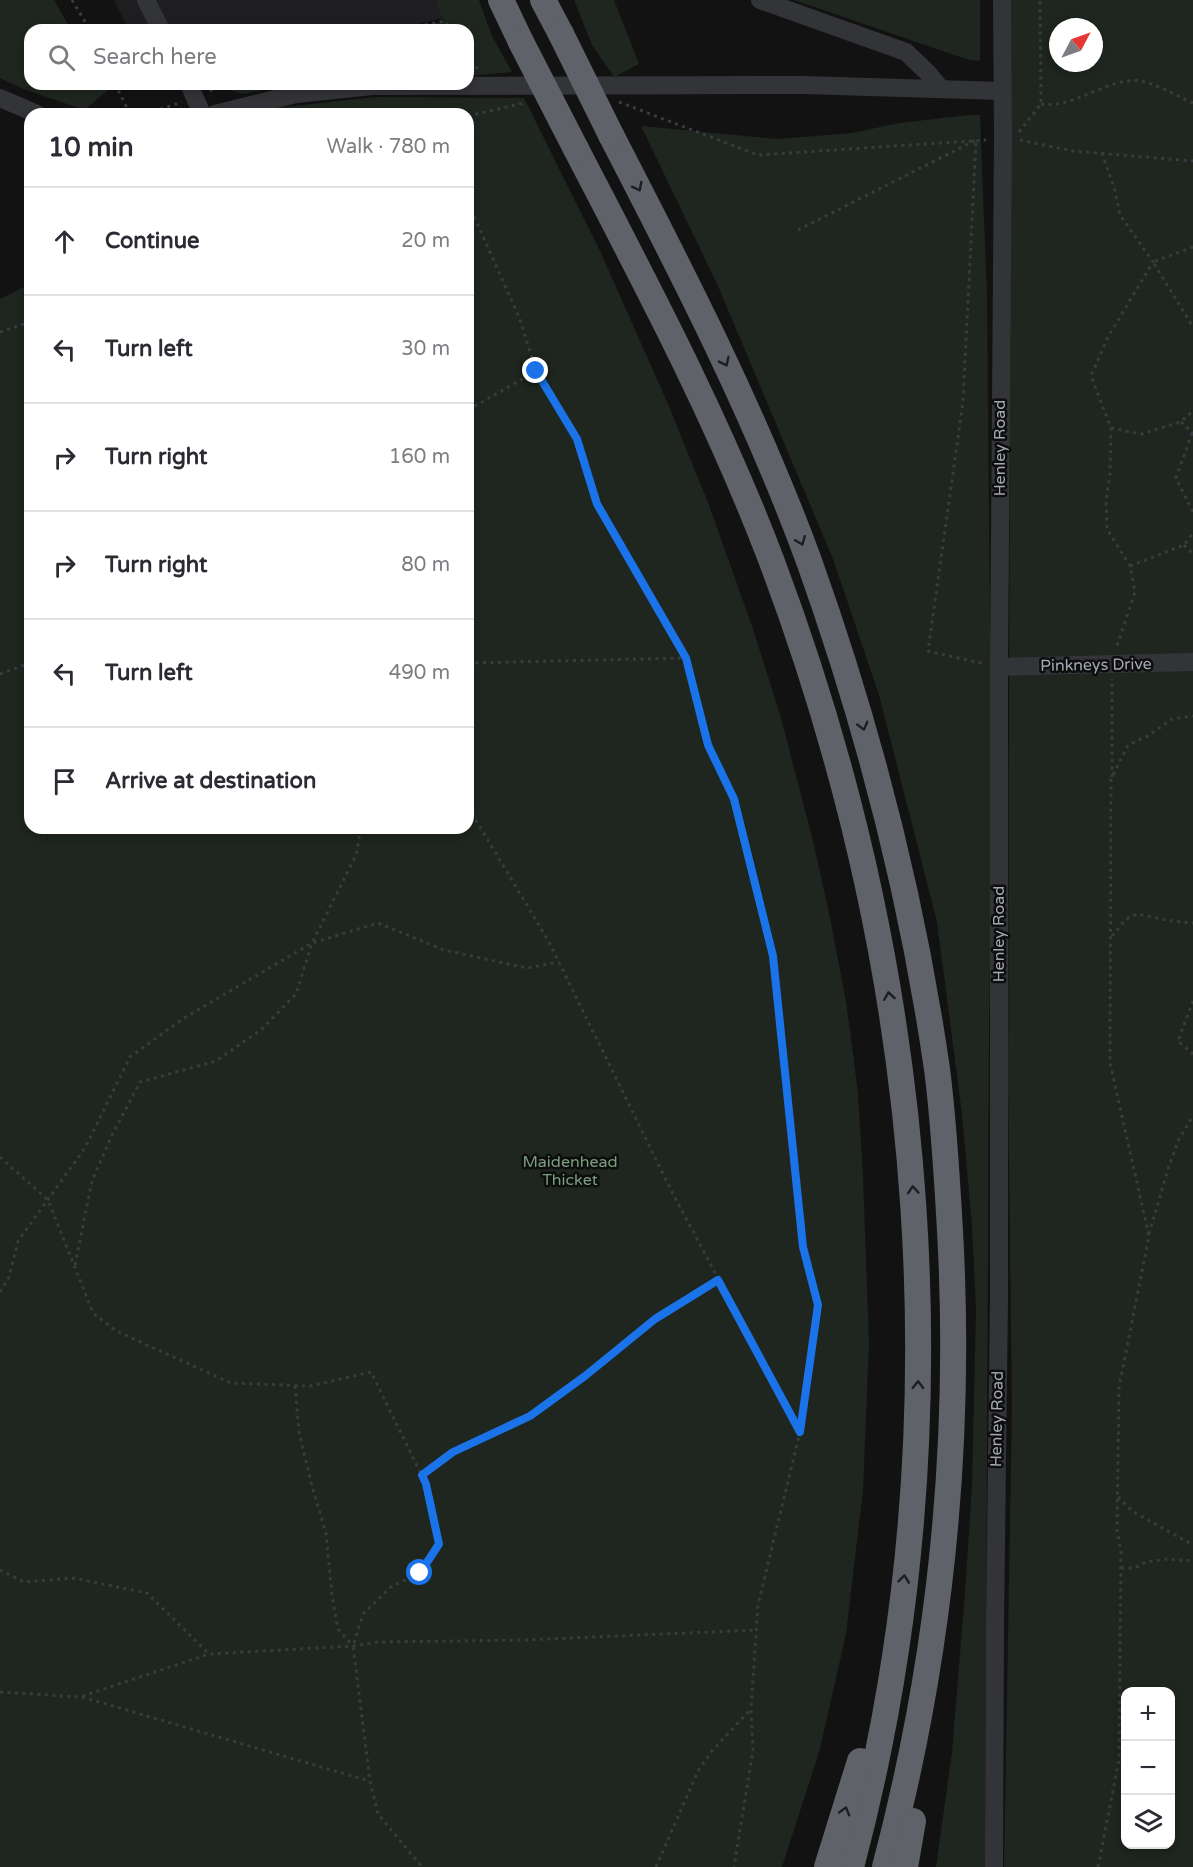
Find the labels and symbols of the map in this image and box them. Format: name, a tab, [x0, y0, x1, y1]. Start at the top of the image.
north arrow	[1049, 18, 1103, 72]
one-way arrow	[631, 181, 642, 191]
one-way arrow	[717, 355, 729, 366]
route end	[522, 357, 548, 383]
street label: Henley Road	[990, 400, 1010, 496]
one-way arrow	[794, 535, 806, 546]
street label: Pinkneys Drive	[1040, 654, 1152, 676]
one-way arrow	[855, 721, 868, 731]
street label: Henley Road	[989, 886, 1009, 982]
one-way arrow	[883, 992, 896, 1002]
park label: Maidenhead Thicket	[522, 1152, 618, 1190]
one-way arrow	[907, 1185, 920, 1194]
street label: Henley Road	[986, 1371, 1008, 1467]
one-way arrow	[912, 1380, 924, 1389]
route start	[406, 1559, 432, 1585]
one-way arrow	[897, 1574, 910, 1584]
one-way arrow	[838, 1806, 850, 1817]

